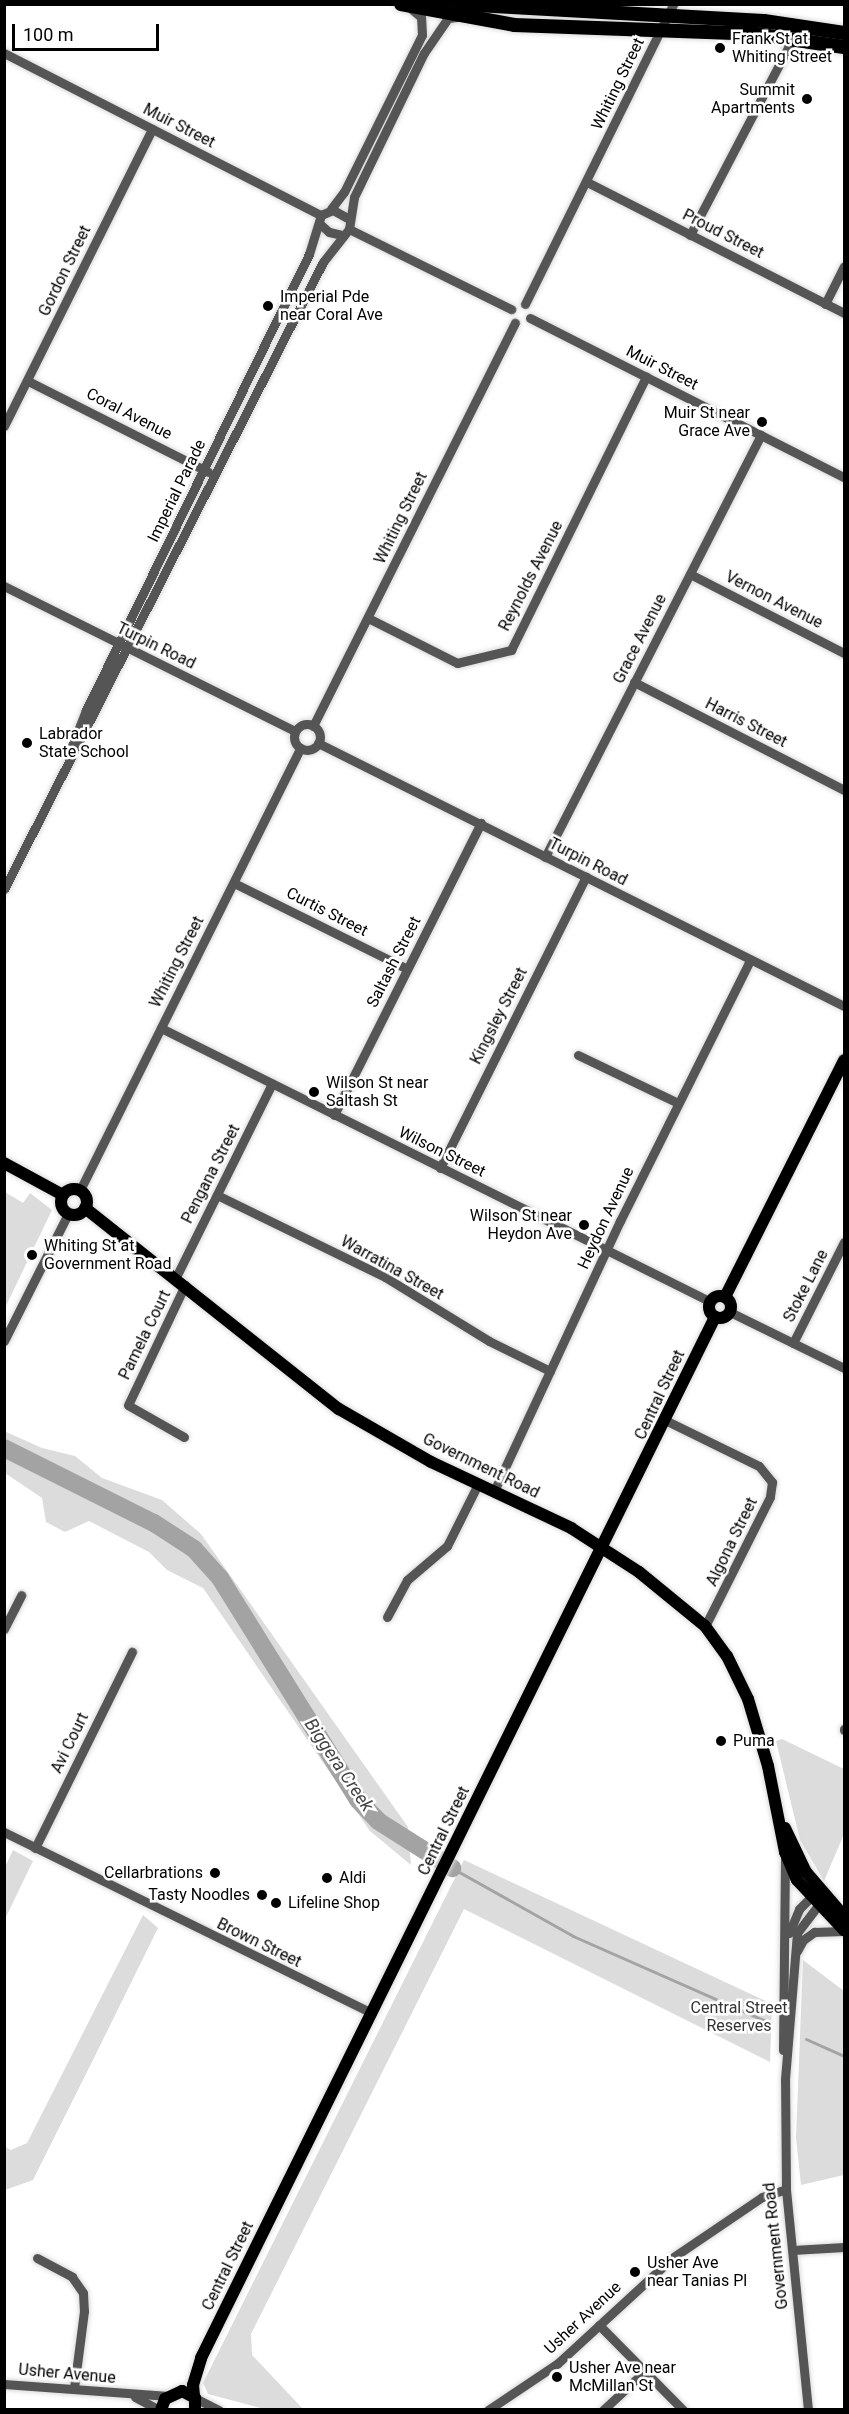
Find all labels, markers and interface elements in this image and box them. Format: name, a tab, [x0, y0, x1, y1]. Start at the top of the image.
scale bar	[15, 12, 162, 50]
text: 100 m	[23, 24, 74, 45]
place label: Frank St at Whiting Street	[732, 29, 832, 67]
street label: Whiting Street	[587, 35, 649, 133]
marker: Frank St at Whiting Street	[713, 41, 727, 55]
place label: Summit Apartments	[711, 80, 795, 118]
marker: Summit Apartments	[800, 92, 814, 106]
street label: Muir Street	[140, 100, 218, 152]
street label: Proud Street	[679, 205, 767, 263]
street label: Gordon Street	[35, 223, 95, 319]
place label: Imperial Pde near Coral Ave	[280, 287, 383, 325]
marker: Imperial Pde near Coral Ave	[261, 299, 275, 313]
street label: Muir Street	[623, 342, 701, 394]
street label: Coral Avenue	[83, 384, 175, 444]
place label: Muir St near Grace Ave	[664, 403, 750, 441]
marker: Muir St near Grace Ave	[755, 415, 769, 429]
street label: Imperial Parade	[144, 437, 210, 545]
street label: Whiting Street	[370, 469, 432, 567]
street label: Reynolds Avenue	[495, 518, 567, 634]
street label: Vernon Avenue	[722, 567, 826, 633]
street label: Grace Avenue	[609, 591, 671, 687]
street label: Turpin Road	[113, 619, 199, 673]
street label: Harris Street	[702, 694, 790, 752]
place label: Labrador State School	[39, 724, 129, 762]
marker: Labrador State School	[20, 736, 34, 750]
street label: Turpin Road	[546, 834, 630, 890]
street label: Curtis Street	[283, 883, 371, 941]
street label: Whiting Street	[146, 913, 208, 1011]
street label: Saltash Street	[363, 913, 425, 1011]
street label: Kingsley Street	[466, 964, 532, 1068]
place label: Wilson St near Saltash St	[326, 1073, 428, 1111]
marker: Wilson St near Saltash St	[307, 1085, 321, 1099]
street label: Pengana Street	[178, 1121, 244, 1227]
street label: Wilson Street	[395, 1123, 489, 1181]
street label: Heydon Avenue	[574, 1164, 638, 1272]
place label: Wilson St near Heydon Ave	[470, 1206, 572, 1244]
marker: Wilson St near Heydon Ave	[577, 1218, 591, 1232]
street label: Warratina Street	[337, 1232, 447, 1304]
place label: Whiting St at Government Road	[44, 1236, 172, 1274]
street label: Stoke Lane	[780, 1247, 832, 1325]
marker: Whiting St at Government Road	[25, 1248, 39, 1262]
street label: Pamela Court	[115, 1287, 175, 1383]
street label: Central Street	[631, 1347, 689, 1443]
street label: Government Road	[419, 1429, 543, 1503]
street label: Algona Street	[702, 1495, 762, 1589]
street label: Avi Court	[47, 1710, 93, 1776]
water label: Biggera Creek	[300, 1714, 378, 1816]
place label: Puma	[733, 1731, 775, 1751]
marker: Puma	[714, 1734, 728, 1748]
street label: Central Street	[414, 1783, 474, 1879]
place label: Cellarbrations	[104, 1863, 203, 1883]
marker: Cellarbrations	[208, 1866, 222, 1880]
place label: Aldi	[339, 1868, 366, 1888]
marker: Aldi	[320, 1871, 334, 1885]
place label: Tasty Noodles	[148, 1885, 250, 1905]
marker: Tasty Noodles	[255, 1888, 269, 1902]
place label: Lifeline Shop	[288, 1893, 380, 1913]
marker: Lifeline Shop	[269, 1896, 283, 1910]
street label: Brown Street	[214, 1914, 304, 1972]
park label: Central Street Reserves	[691, 1998, 787, 2036]
street label: Government Road	[760, 2182, 792, 2310]
street label: Central Street	[198, 2218, 258, 2314]
place label: Usher Ave near Tanias Pl	[647, 2253, 747, 2291]
marker: Usher Ave near Tanias Pl	[628, 2265, 642, 2279]
street label: Usher Avenue	[541, 2278, 625, 2358]
place label: Usher Ave near McMillan St	[569, 2358, 676, 2396]
street label: Usher Avenue	[18, 2360, 116, 2388]
marker: Usher Ave near McMillan St	[550, 2370, 564, 2384]

